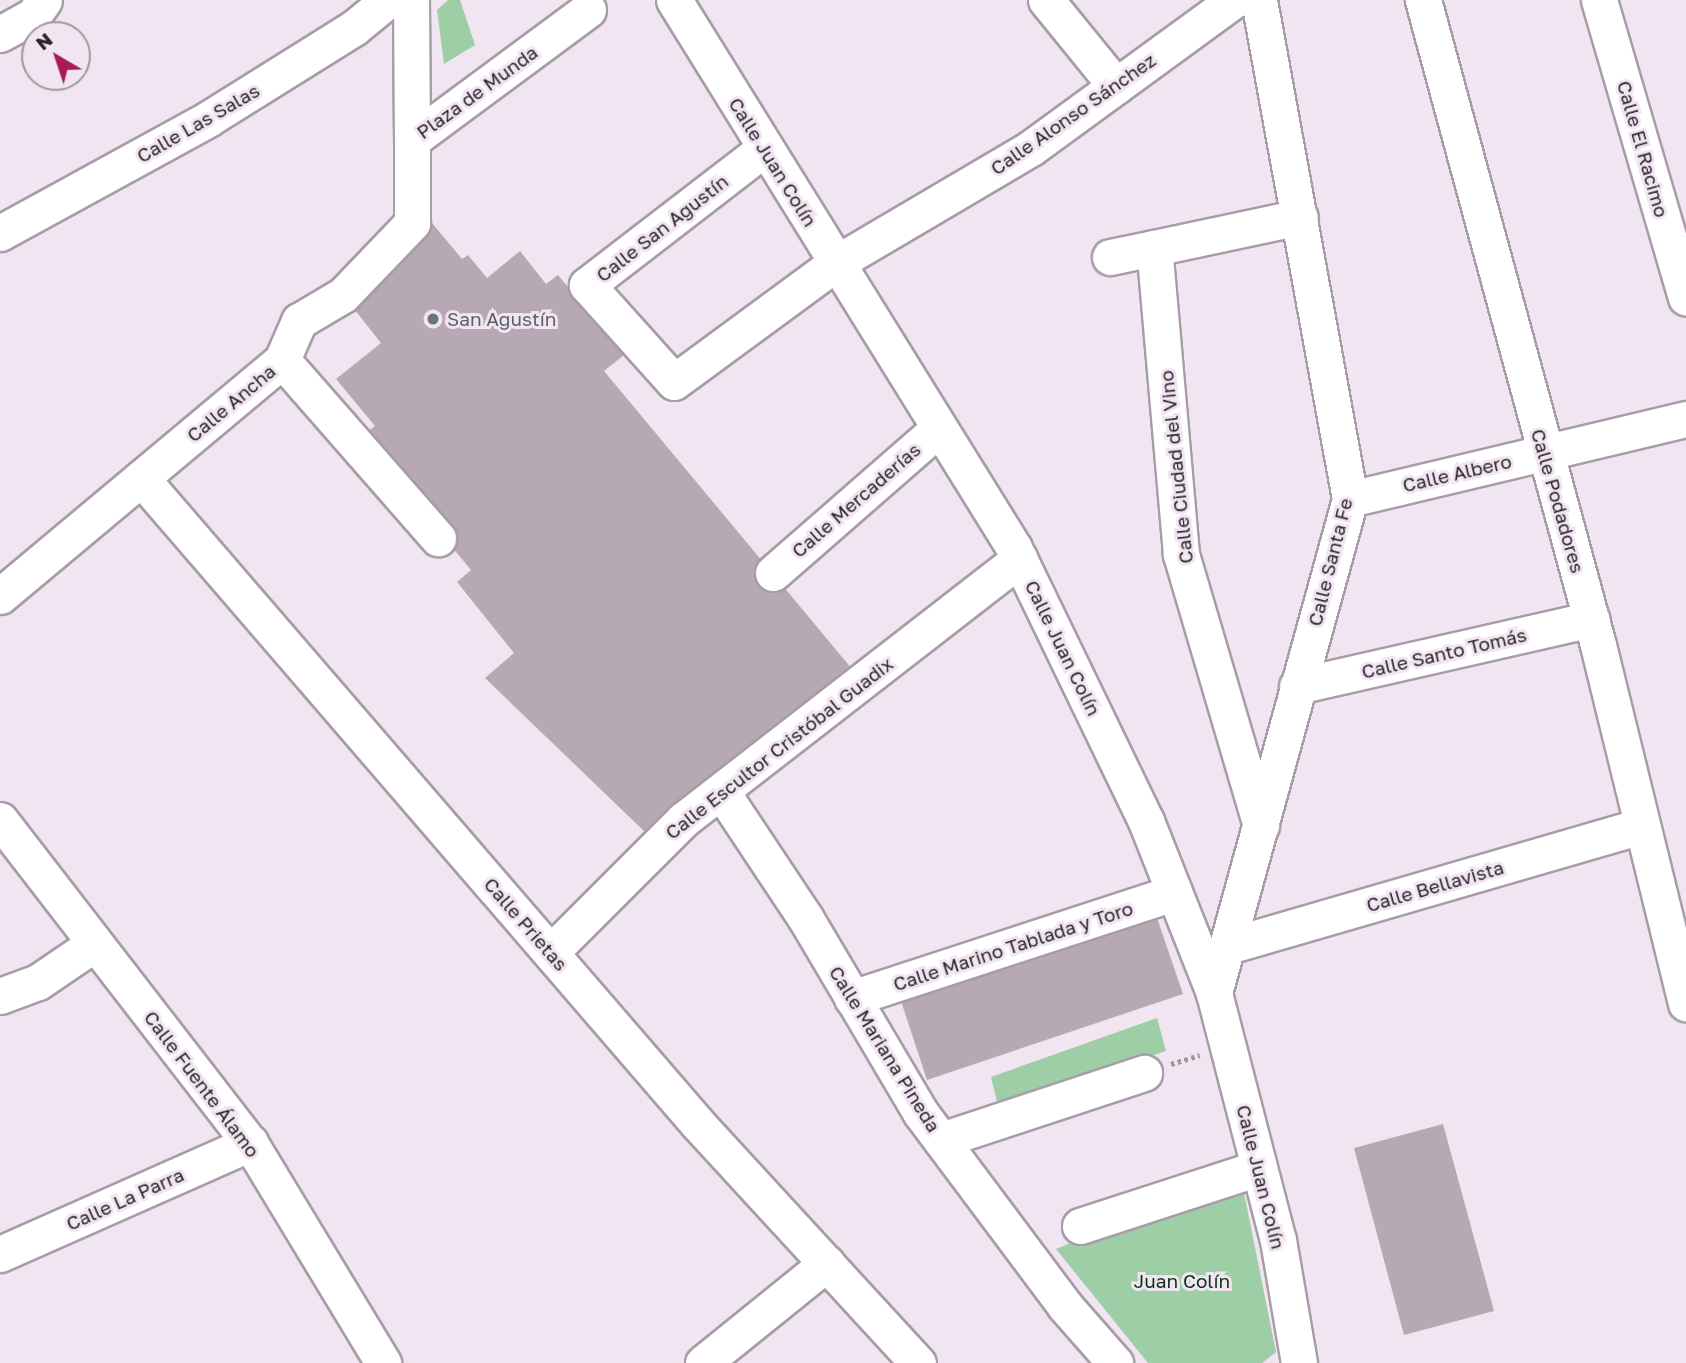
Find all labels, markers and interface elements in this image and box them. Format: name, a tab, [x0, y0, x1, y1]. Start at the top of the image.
north arrow	[21, 21, 91, 91]
text: N	[31, 27, 57, 54]
street label: Plaza de Munda	[412, 41, 542, 143]
street label: Calle Alonso Sánchez	[986, 48, 1160, 180]
street label: Calle El Racimo	[1613, 78, 1673, 220]
street label: Calle Las Salas	[133, 79, 263, 167]
street label: Calle Juan Colín	[724, 93, 822, 231]
street label: Calle San Agustín	[592, 169, 732, 287]
place label: San Agustín	[447, 308, 556, 330]
marker: San Agustín	[425, 311, 441, 327]
street label: Calle Ancha	[182, 359, 280, 447]
street label: Calle Ciudad del Vino	[1155, 369, 1197, 565]
street label: Calle Podadores	[1527, 426, 1589, 576]
street label: Calle Mercaderías	[787, 438, 925, 562]
street label: Calle Albero	[1400, 449, 1514, 497]
street label: Calle Santa Fe	[1303, 496, 1357, 628]
street label: Calle Juan Colín	[1020, 577, 1106, 719]
street label: Calle Santo Tomás	[1359, 623, 1529, 683]
street label: Calle Escultor Cristóbal Guadix	[661, 652, 897, 844]
street label: Calle Bellavista	[1364, 855, 1506, 917]
street label: Calle Prietas	[479, 873, 573, 975]
street label: Calle Marino Tablada y Toro	[890, 896, 1136, 996]
street label: Calle Mariana Pineda	[825, 962, 945, 1136]
street label: Calle Fuente Álamo	[139, 1006, 265, 1162]
street label: Calle Juan Colín	[1232, 1103, 1290, 1251]
street label: Calle La Parra	[63, 1163, 187, 1235]
park label: Juan Colín	[1134, 1270, 1230, 1292]

